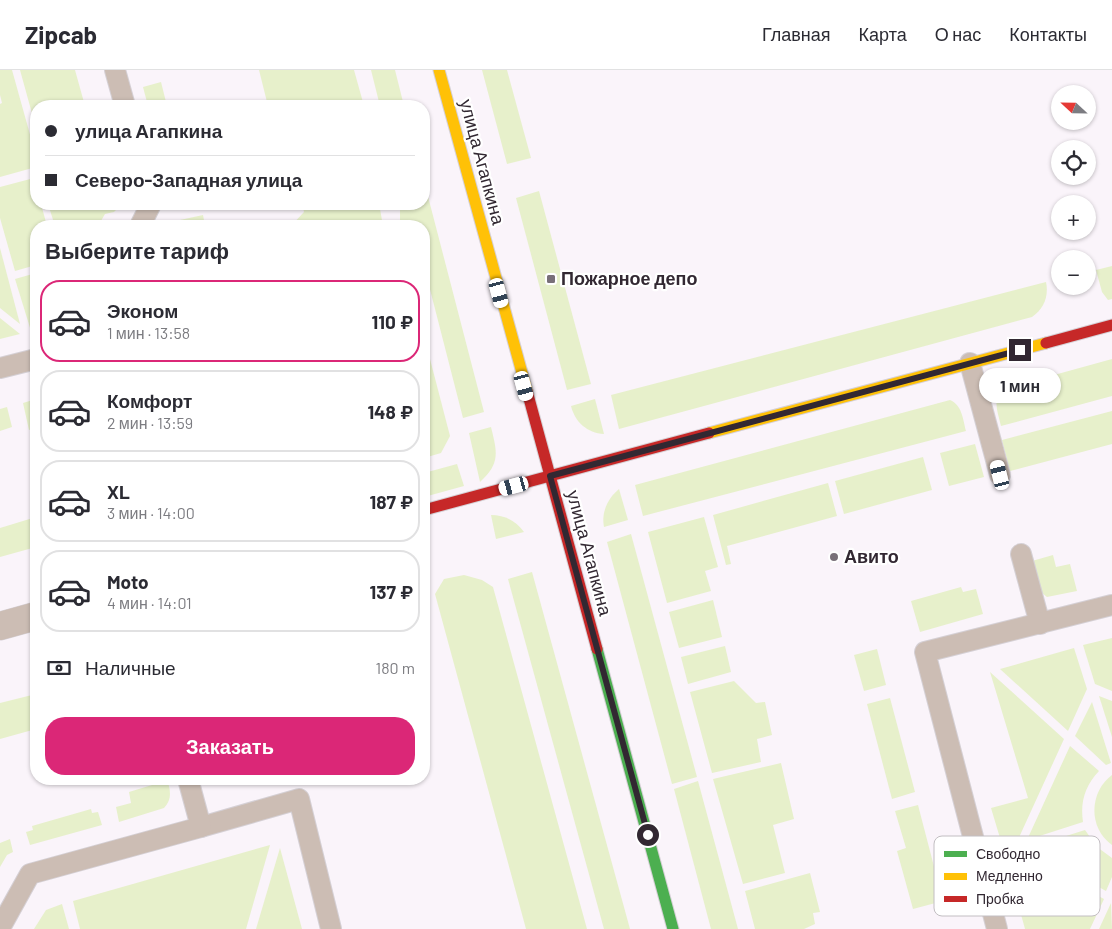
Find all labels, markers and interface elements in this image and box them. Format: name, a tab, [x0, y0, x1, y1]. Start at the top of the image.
text: Zipcab	[25, 20, 97, 49]
text: Главная	[762, 23, 831, 45]
text: Карта	[859, 23, 907, 45]
text: О нас	[935, 23, 981, 45]
text: Контакты	[1009, 23, 1087, 45]
north arrow	[1051, 85, 1096, 130]
map controls	[1051, 85, 1096, 295]
street label: улица Агапкина	[456, 97, 511, 228]
text: улица Агапкина	[75, 119, 222, 142]
button: locate	[1051, 140, 1096, 185]
text: Северо-Западная улица	[75, 168, 302, 191]
button: +	[1051, 195, 1096, 240]
text: Выберите тариф	[45, 237, 229, 263]
button: −	[1051, 250, 1096, 295]
place label: Пожарное депо	[561, 267, 697, 289]
marker: Пожарное депо	[545, 273, 557, 285]
car	[487, 277, 510, 309]
icon: car	[47, 299, 92, 344]
text: Эконом	[107, 299, 178, 322]
text: 110 ₽	[371, 310, 413, 333]
text: 1 мин · 13:58	[107, 323, 190, 342]
route end	[1009, 339, 1031, 361]
callout: 1 мин	[979, 368, 1061, 402]
car	[512, 370, 535, 402]
text: 1 мин	[1000, 376, 1040, 395]
icon: car	[47, 389, 92, 434]
text: Комфорт	[107, 389, 192, 412]
text: 148 ₽	[367, 400, 413, 423]
text: 2 мин · 13:59	[107, 413, 193, 432]
car	[989, 459, 1010, 491]
car	[497, 475, 530, 497]
icon: car	[47, 479, 92, 524]
text: XL	[107, 480, 130, 503]
street label: улица Агапкина	[563, 488, 618, 619]
text: 187 ₽	[369, 490, 413, 513]
text: 3 мин · 14:00	[107, 503, 195, 522]
place label: Авито	[844, 545, 899, 567]
marker: Авито	[828, 551, 840, 563]
icon: car	[47, 569, 92, 614]
text: Moto	[107, 570, 149, 593]
text: 137 ₽	[369, 580, 413, 603]
text: 4 мин · 14:01	[107, 593, 192, 612]
icon: cash	[45, 654, 73, 682]
text: Наличные	[85, 656, 176, 679]
text: 180 m	[376, 658, 415, 677]
button: Заказать	[45, 717, 415, 775]
route start	[637, 824, 659, 846]
legend	[934, 836, 1100, 916]
text: Свободно	[976, 845, 1041, 862]
text: Медленно	[976, 867, 1043, 884]
text: Пробка	[976, 890, 1024, 907]

